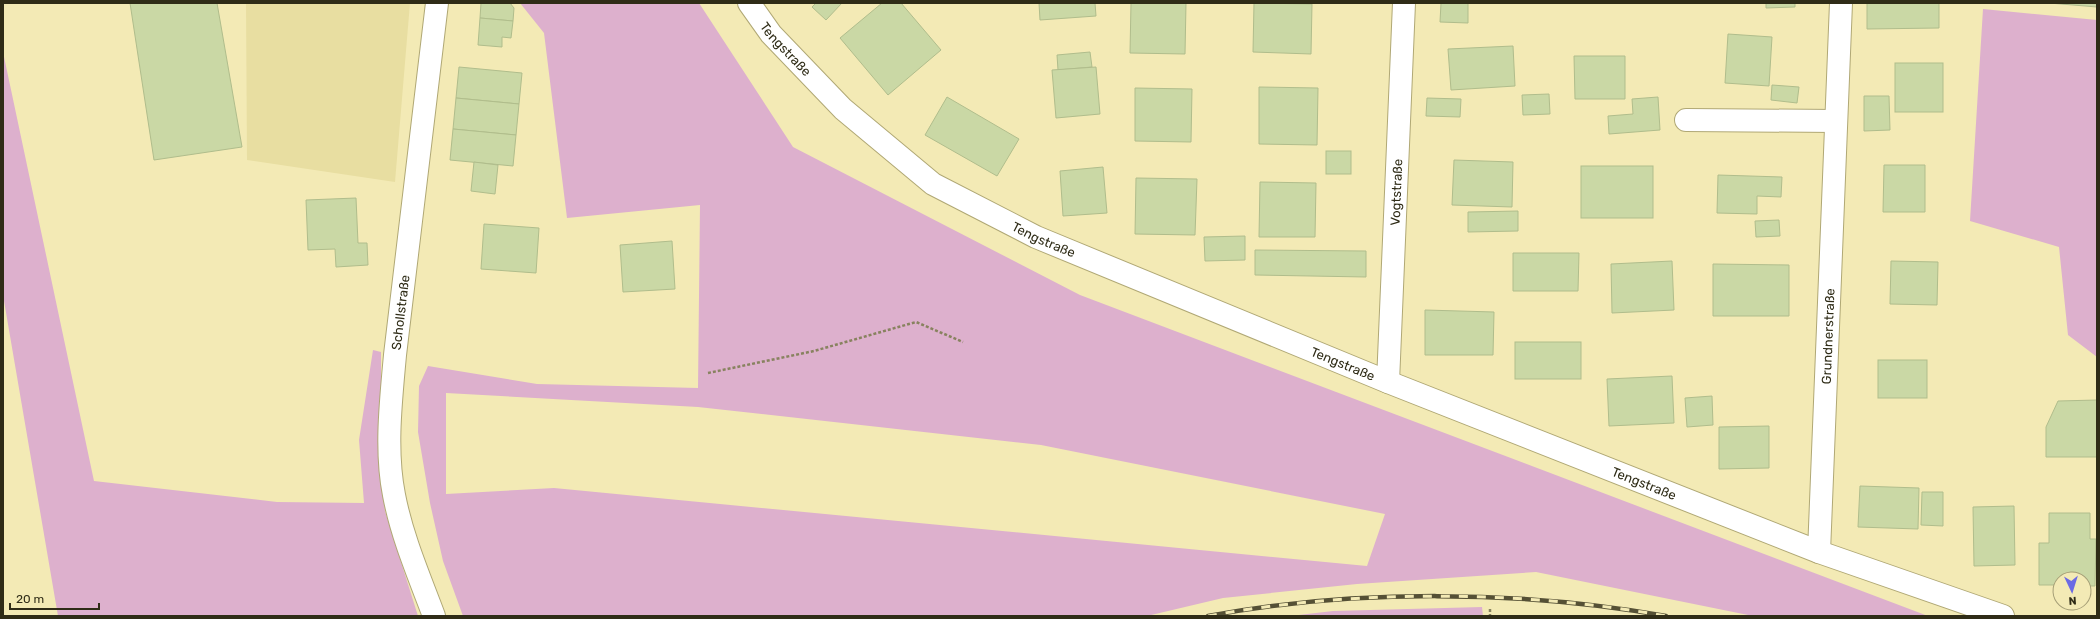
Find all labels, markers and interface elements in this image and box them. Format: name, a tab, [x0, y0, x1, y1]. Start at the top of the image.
street label: Tengstraße	[757, 19, 814, 79]
street label: Vogtstraße	[1387, 158, 1405, 226]
street label: Tengstraße	[1010, 218, 1078, 260]
street label: Schollstraße	[388, 274, 412, 351]
street label: Grundnerstraße	[1818, 288, 1837, 384]
street label: Tengstraße	[1309, 344, 1377, 383]
street label: Tengstraße	[1610, 464, 1678, 502]
north arrow	[2052, 571, 2092, 611]
scale bar	[10, 585, 99, 611]
text: 20 m	[16, 592, 44, 606]
text: N	[2068, 594, 2077, 607]

